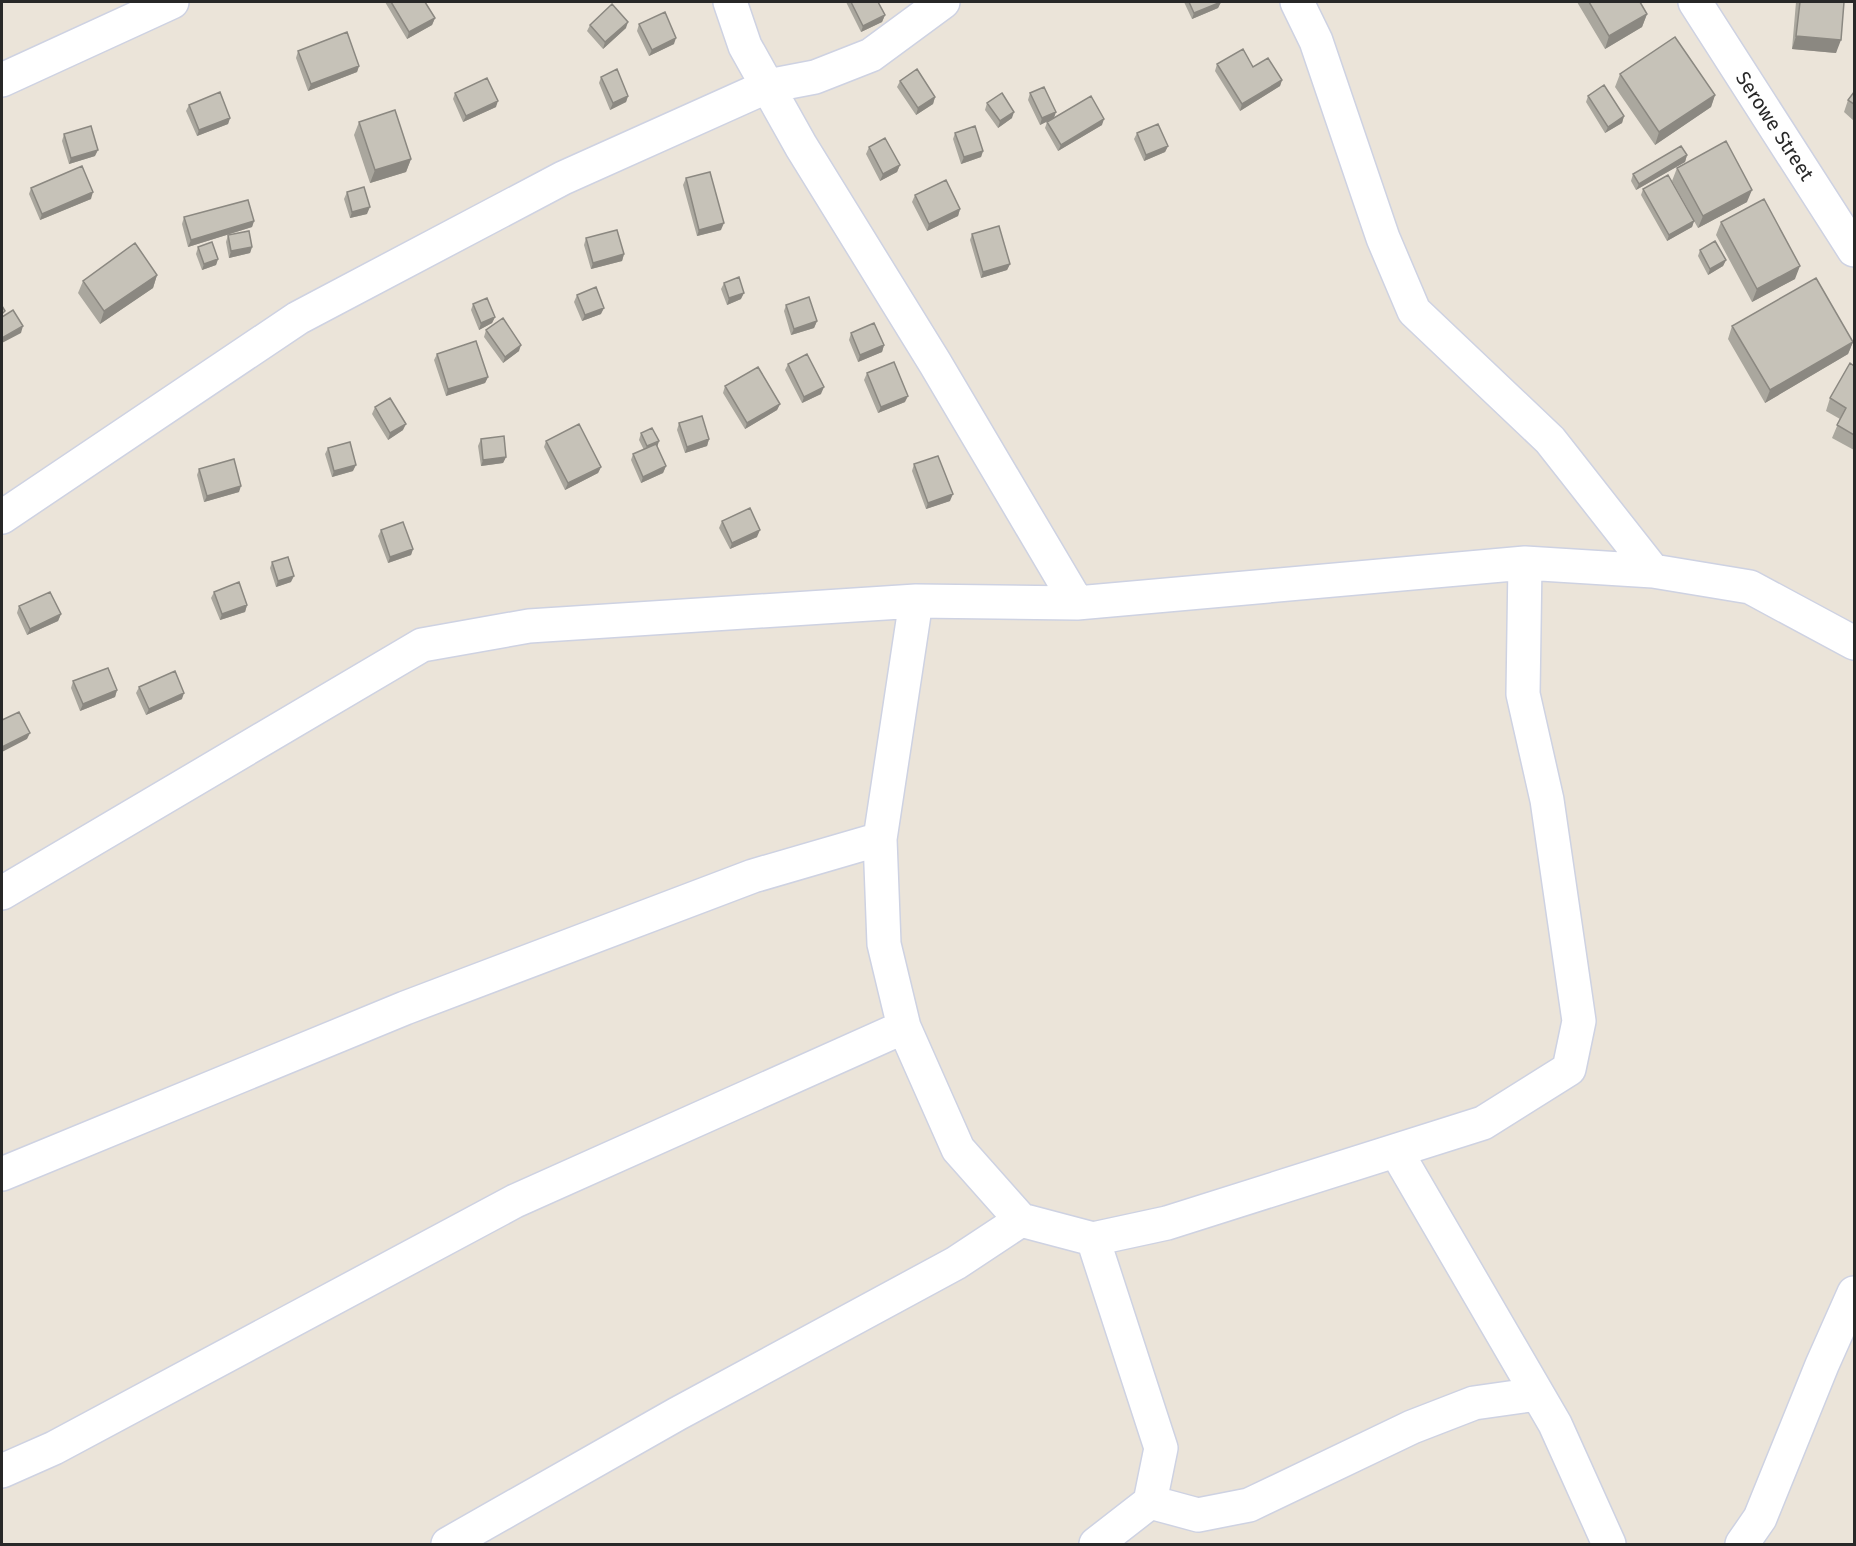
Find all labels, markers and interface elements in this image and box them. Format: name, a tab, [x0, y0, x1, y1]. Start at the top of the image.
street label: Serowe Street	[1731, 67, 1820, 186]

